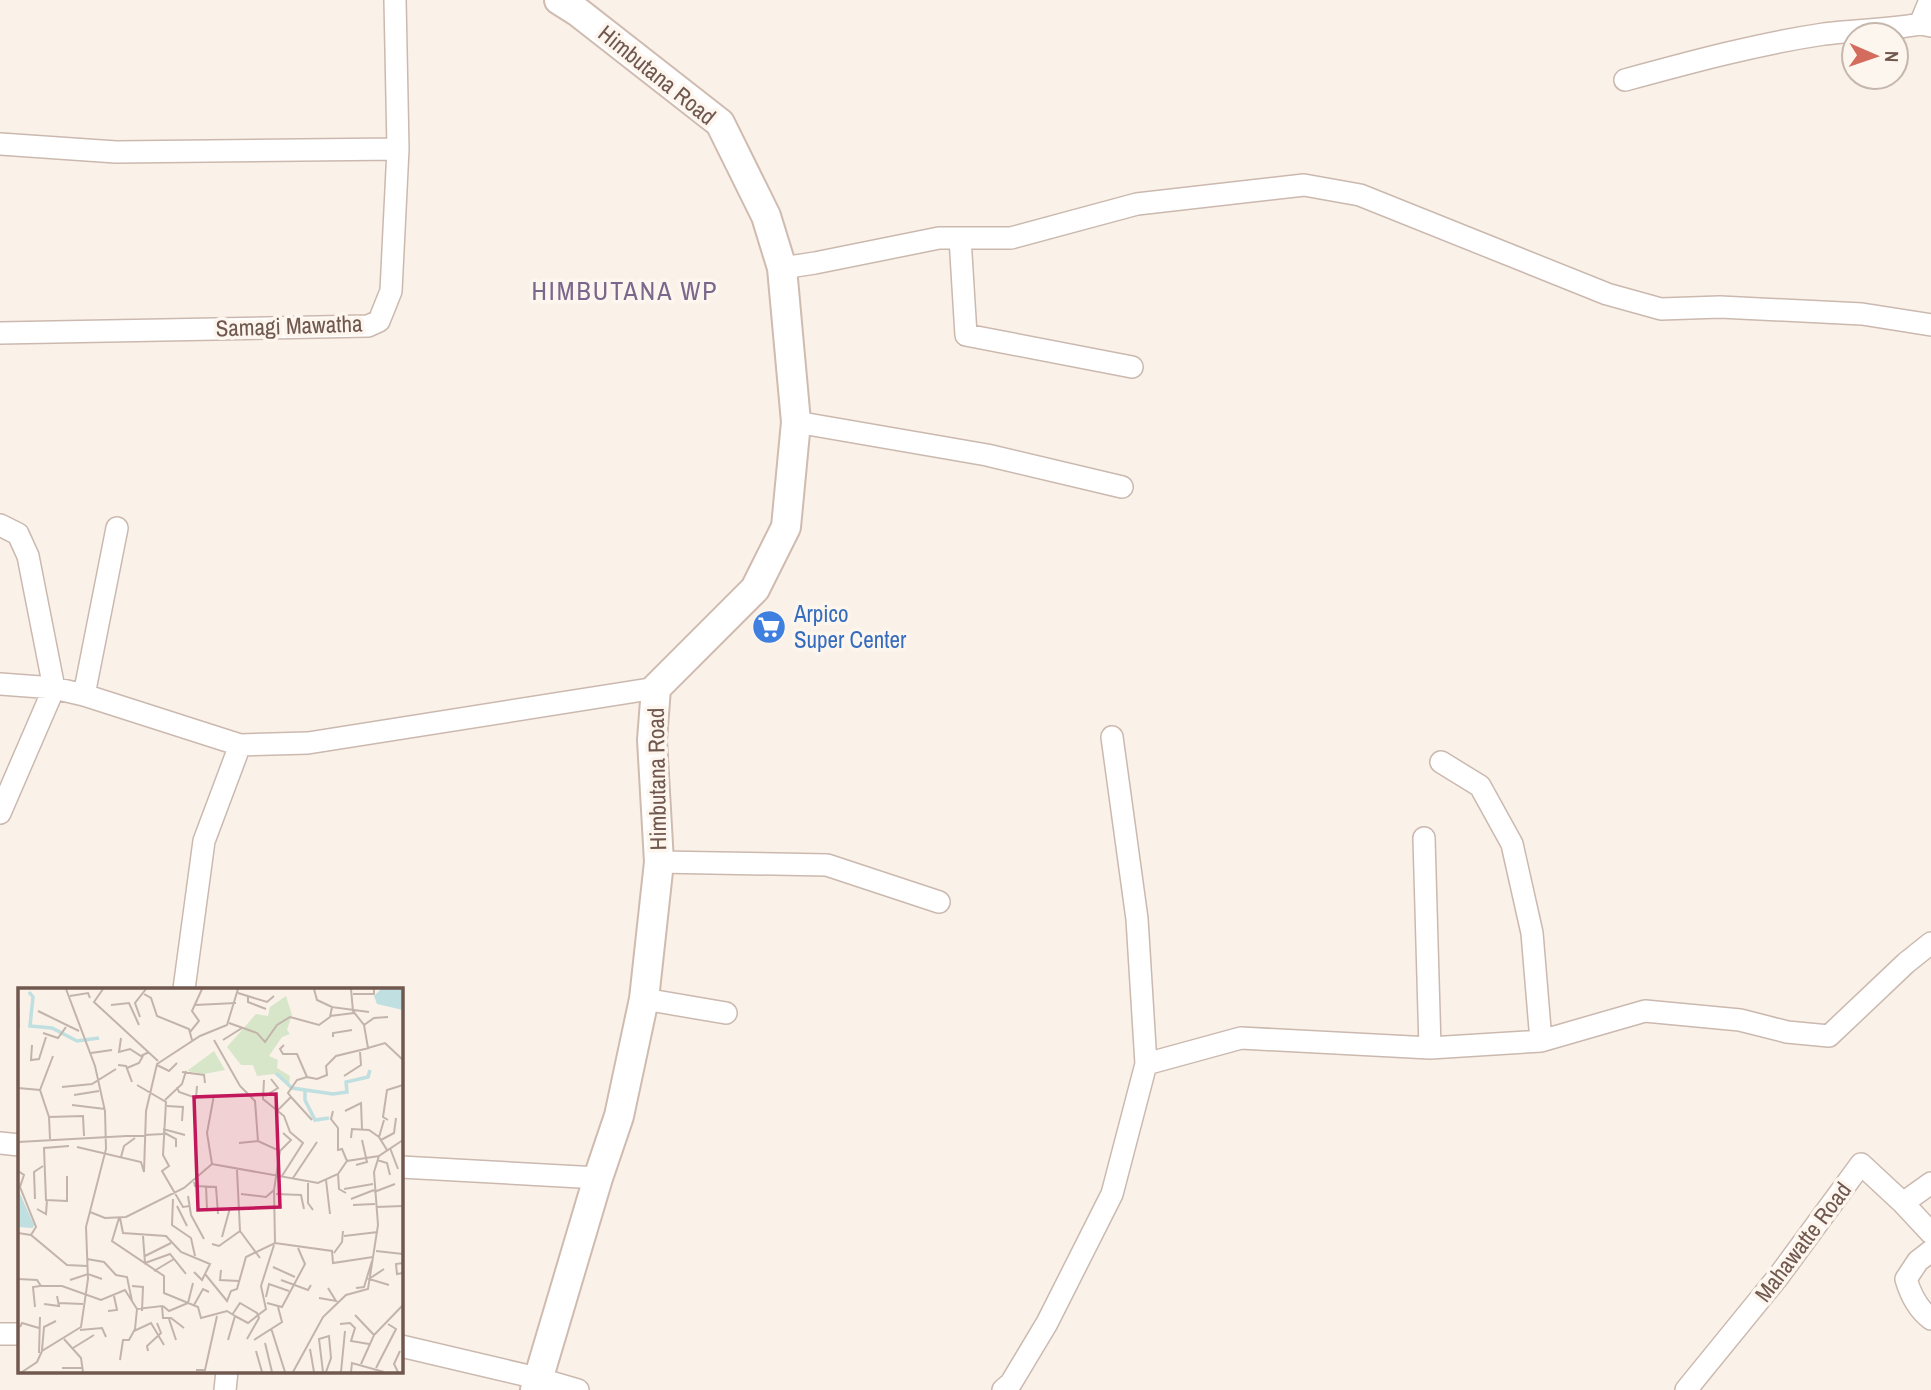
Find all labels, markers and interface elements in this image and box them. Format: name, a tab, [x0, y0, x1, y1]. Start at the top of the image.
street label: Himbutana Road	[592, 18, 722, 132]
north arrow	[1840, 21, 1910, 91]
text: N	[1879, 51, 1905, 63]
district label: HIMBUTANA WP	[531, 273, 719, 308]
street label: Samagi Mawatha	[215, 307, 363, 344]
place label: Arpico Super Center	[793, 598, 907, 655]
supermarket icon: Arpico Super Center	[750, 608, 788, 646]
street label: Himbutana Road	[640, 707, 673, 851]
inset map	[18, 988, 402, 1372]
street label: Mahawatte Road	[1747, 1175, 1858, 1308]

